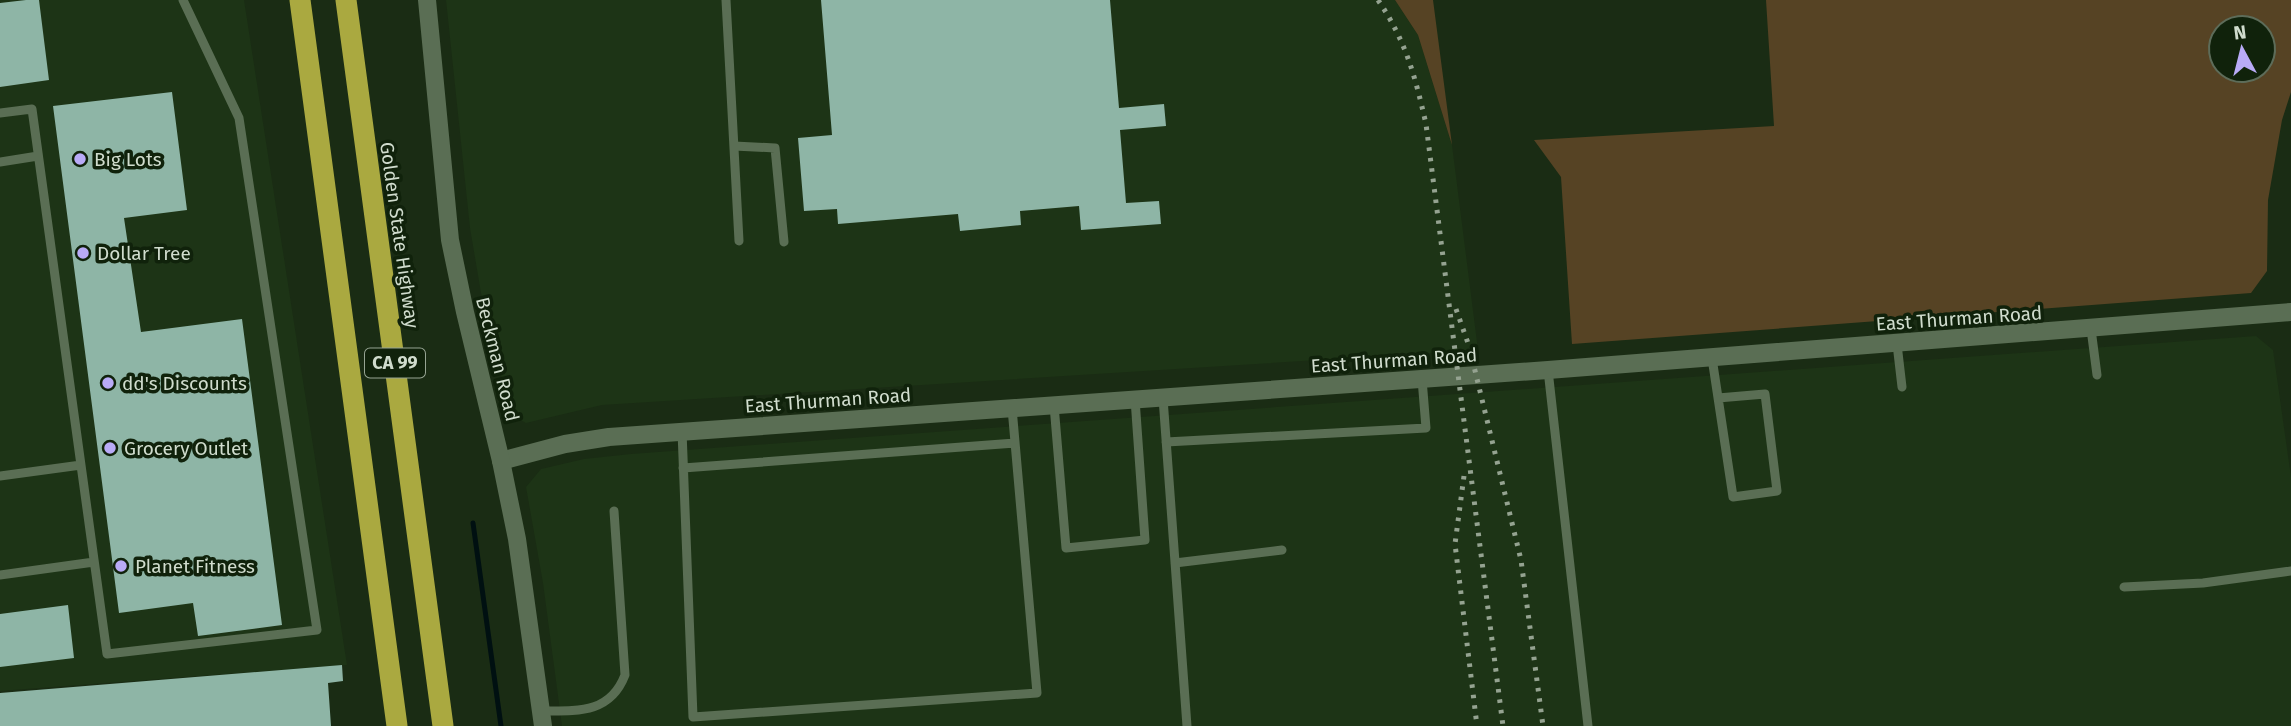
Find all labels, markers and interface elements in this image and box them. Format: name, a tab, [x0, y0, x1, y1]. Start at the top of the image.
north arrow	[2207, 14, 2277, 84]
text: N	[2232, 20, 2248, 45]
street label: Golden State Highway	[375, 140, 424, 330]
place label: Big Lots	[94, 148, 162, 171]
marker: Big Lots	[72, 151, 88, 167]
place label: Dollar Tree	[97, 242, 191, 265]
marker: Dollar Tree	[75, 245, 91, 261]
street label: Beckman Road	[471, 295, 524, 424]
street label: East Thurman Road	[1875, 301, 2043, 336]
street label: East Thurman Road	[1310, 343, 1478, 378]
road number: CA 99	[365, 348, 425, 377]
place label: dd's Discounts	[122, 372, 247, 395]
marker: dd's Discounts	[100, 375, 116, 391]
street label: East Thurman Road	[744, 383, 912, 418]
place label: Grocery Outlet	[124, 437, 248, 460]
marker: Grocery Outlet	[102, 440, 118, 456]
place label: Planet Fitness	[135, 555, 255, 578]
marker: Planet Fitness	[113, 558, 129, 574]

